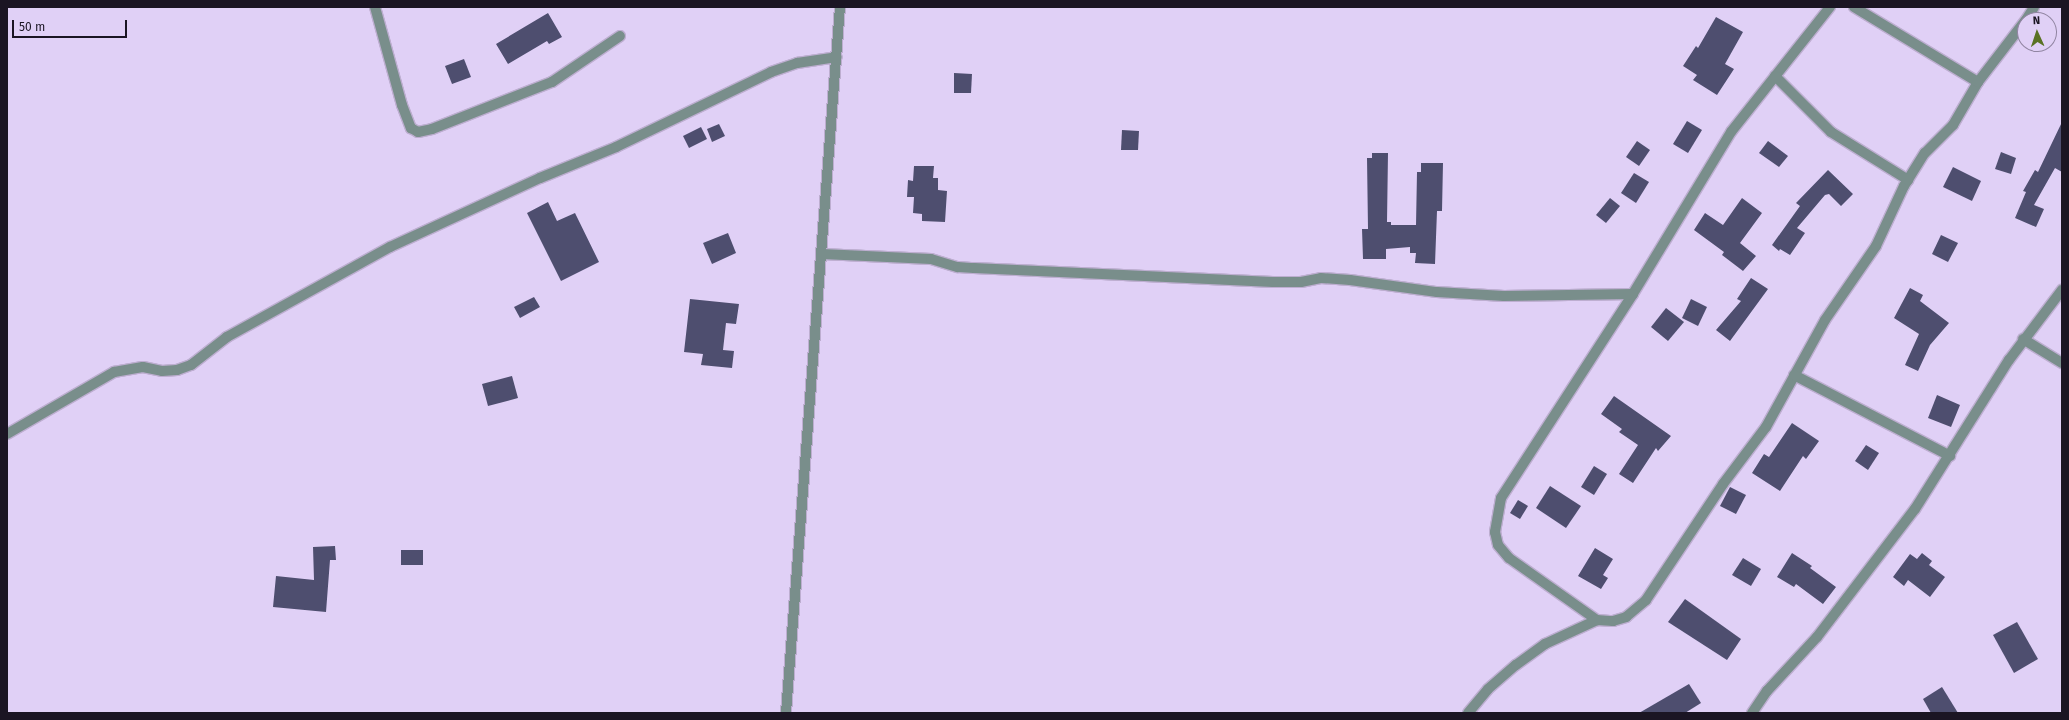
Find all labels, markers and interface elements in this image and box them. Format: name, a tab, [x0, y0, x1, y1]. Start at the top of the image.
scale bar	[14, 12, 129, 38]
north arrow	[2017, 12, 2057, 52]
text: N	[2032, 14, 2040, 27]
text: 50 m	[19, 20, 45, 34]

